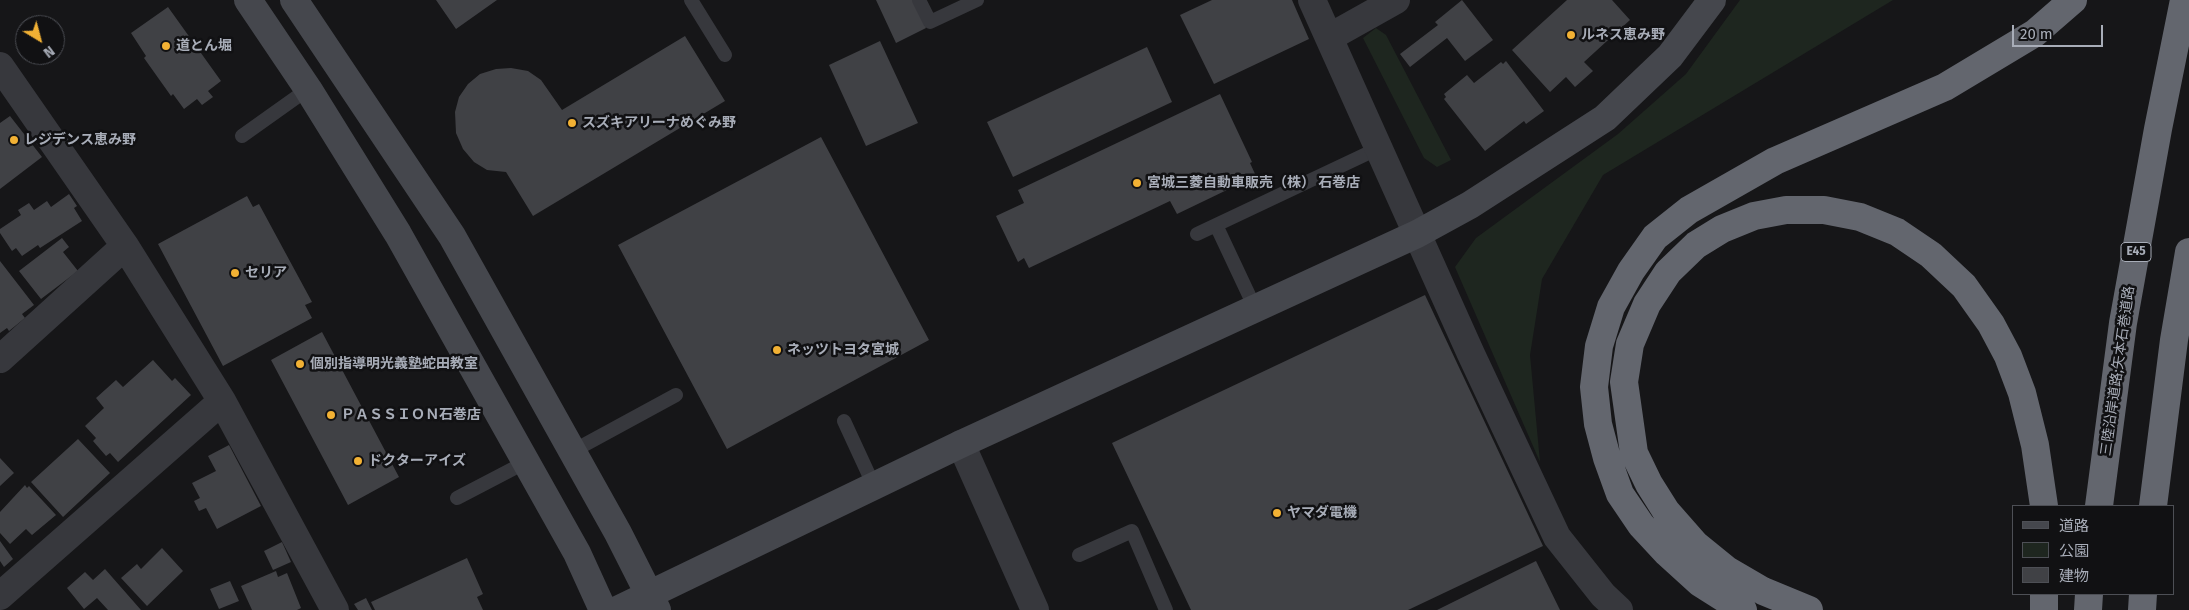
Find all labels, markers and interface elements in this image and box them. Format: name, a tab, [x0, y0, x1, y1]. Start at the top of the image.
north arrow	[15, 15, 65, 65]
scale bar	[2014, 15, 2105, 47]
text: 20 m	[2020, 25, 2053, 43]
place label: ルネス恵み野	[1581, 27, 1665, 43]
marker: ルネス恵み野	[1565, 29, 1577, 41]
place label: 道とん堀	[176, 38, 232, 54]
marker: 道とん堀	[160, 40, 172, 52]
text: N	[40, 42, 58, 61]
place label: スズキアリーナめぐみ野	[582, 115, 736, 131]
marker: スズキアリーナめぐみ野	[566, 117, 578, 129]
place label: レジデンス恵み野	[24, 132, 136, 148]
marker: レジデンス恵み野	[8, 134, 20, 146]
place label: 宮城三菱自動車販売（株） 石巻店	[1147, 175, 1360, 191]
marker: 宮城三菱自動車販売（株） 石巻店	[1131, 177, 1143, 189]
road number: E45	[2121, 242, 2151, 262]
place label: セリア	[245, 265, 287, 281]
marker: セリア	[229, 267, 241, 279]
street label: 三陸沿岸道路;矢本石巻道路	[2098, 285, 2138, 457]
place label: ネッツトヨタ宮城	[787, 342, 899, 358]
marker: ネッツトヨタ宮城	[771, 344, 783, 356]
place label: 個別指導明光義塾蛇田教室	[310, 356, 478, 372]
marker: 個別指導明光義塾蛇田教室	[294, 358, 306, 370]
place label: ＰＡＳＳＩＯＮ石巻店	[341, 407, 481, 423]
marker: ＰＡＳＳＩＯＮ石巻店	[325, 409, 337, 421]
place label: ドクターアイズ	[368, 453, 466, 469]
marker: ドクターアイズ	[352, 455, 364, 467]
place label: ヤマダ電機	[1287, 505, 1357, 521]
legend	[2012, 505, 2174, 595]
marker: ヤマダ電機	[1271, 507, 1283, 519]
text: 道路	[2059, 517, 2089, 535]
text: 公園	[2059, 542, 2089, 560]
text: 建物	[2059, 567, 2089, 585]

